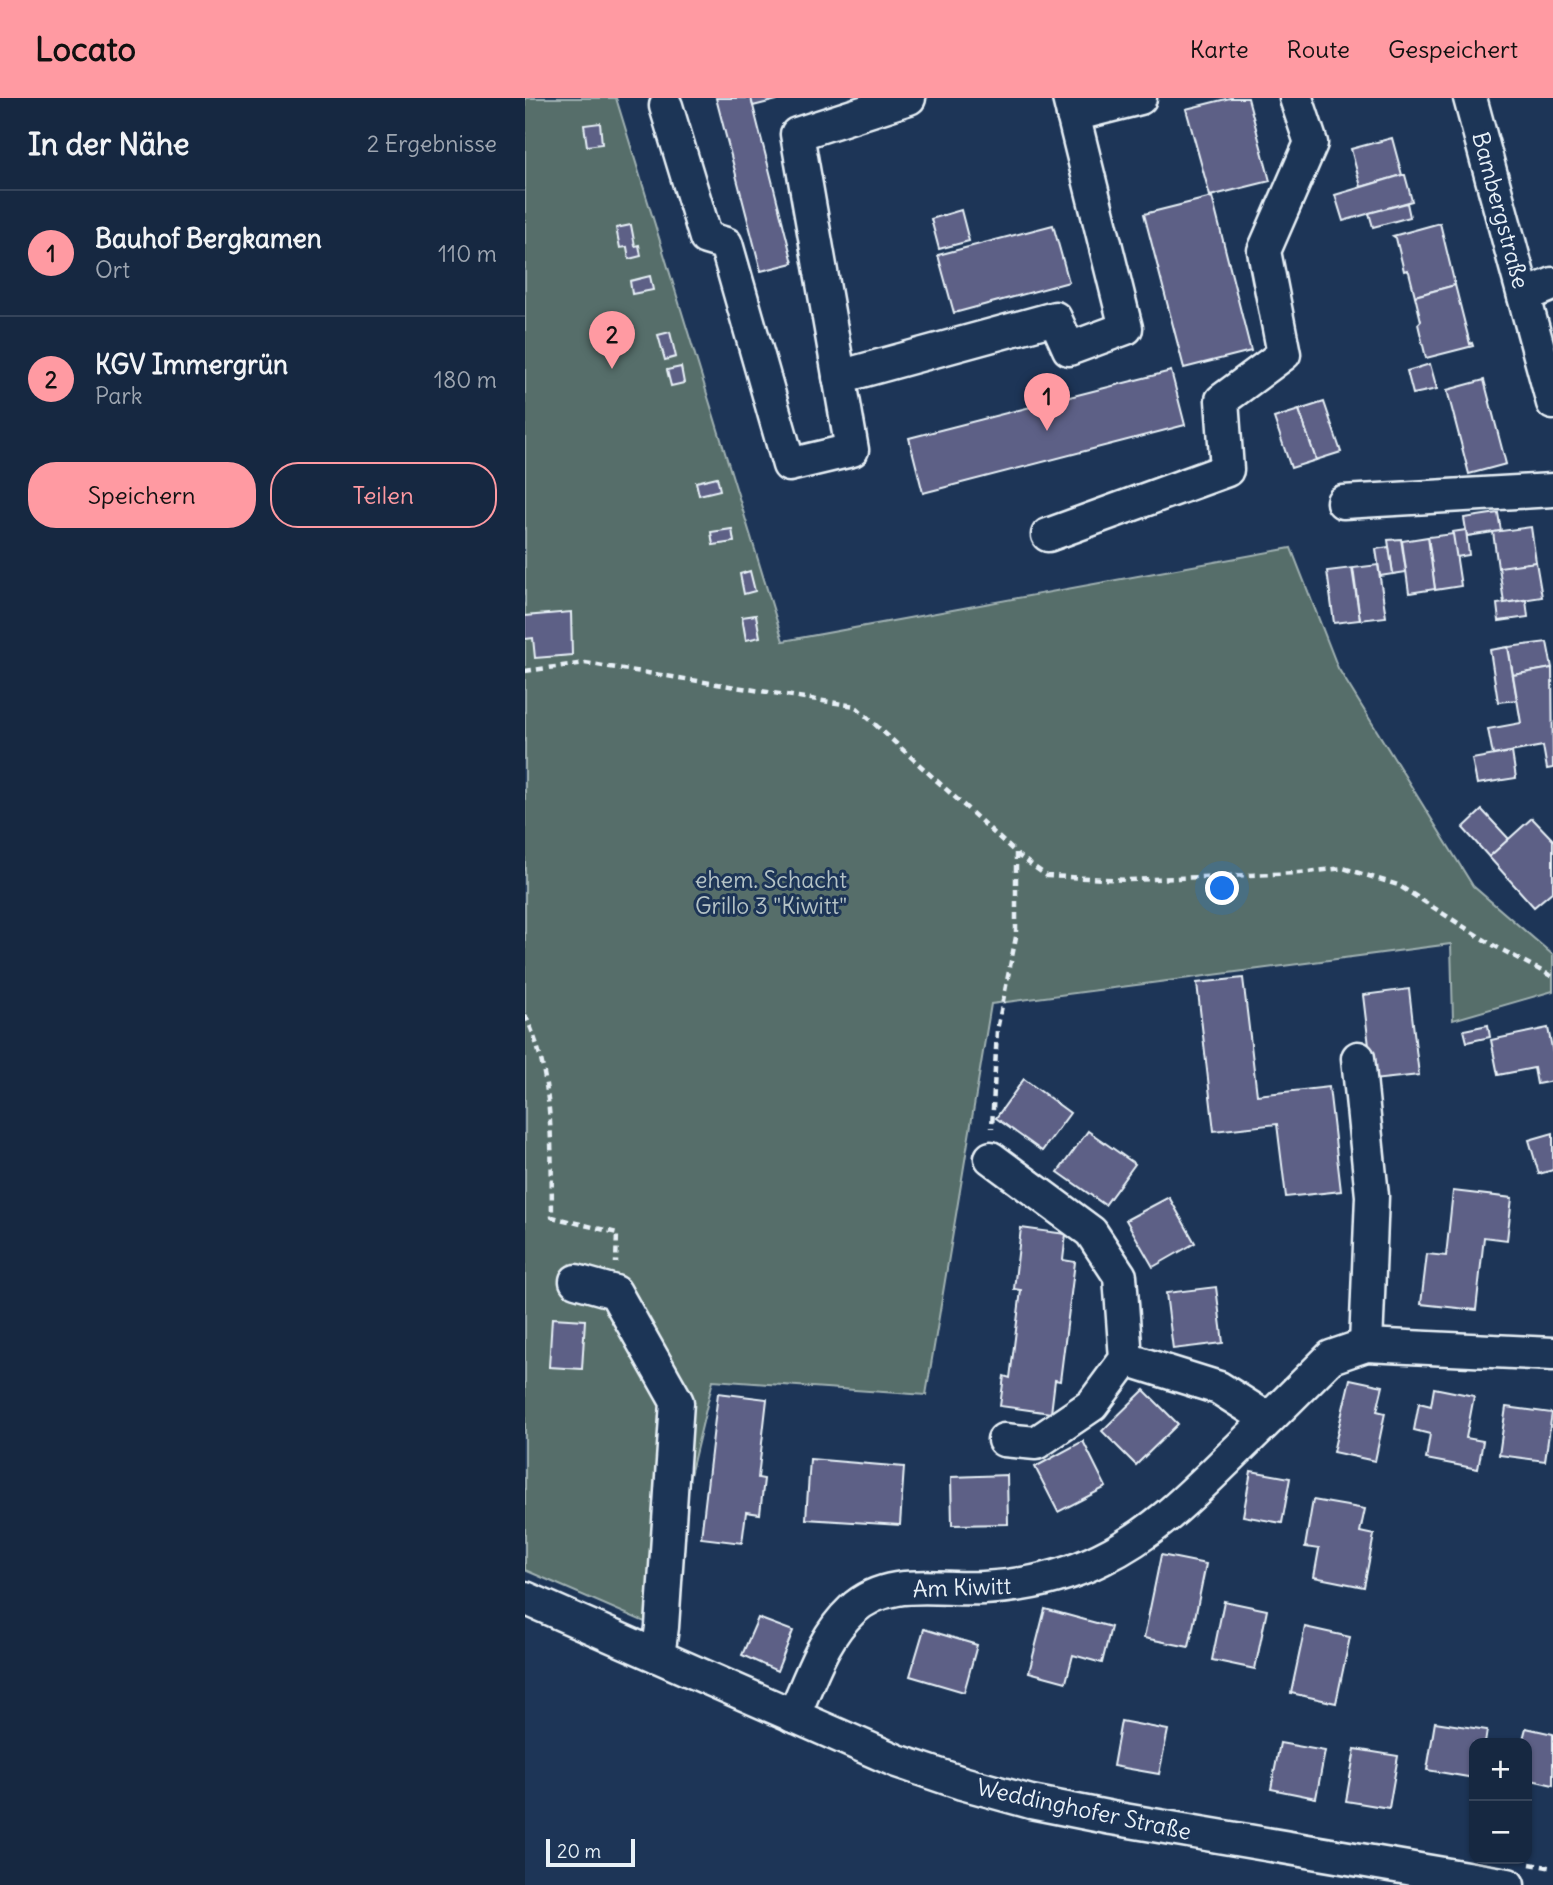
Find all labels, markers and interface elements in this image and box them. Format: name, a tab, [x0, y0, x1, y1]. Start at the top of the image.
text: Locato	[35, 28, 136, 70]
text: Karte	[1190, 34, 1249, 64]
text: Route	[1287, 34, 1350, 64]
text: Gespeichert	[1388, 34, 1518, 64]
text: In der Nähe	[28, 125, 190, 163]
text: 2 Ergebnisse	[367, 129, 497, 158]
street label: Bambergstraße	[1466, 129, 1536, 291]
text: Bauhof Bergkamen	[95, 222, 322, 255]
text: 1	[46, 239, 56, 268]
text: 110 m	[438, 239, 497, 268]
text: Ort	[95, 255, 130, 284]
pin: 2	[589, 311, 635, 369]
text: KGV Immergrün	[95, 348, 288, 381]
text: 2	[45, 365, 57, 394]
text: 180 m	[434, 365, 497, 394]
pin: 1	[1024, 373, 1070, 431]
text: Park	[95, 381, 143, 410]
button: Speichern	[28, 462, 256, 528]
button: Teilen	[270, 462, 497, 528]
park label: ehem. Schacht Grillo 3 "Kiwitt"	[695, 865, 847, 920]
your location	[1205, 871, 1239, 905]
street label: Am Kiwitt	[912, 1571, 1012, 1603]
map controls	[1469, 1738, 1532, 1864]
button: +	[1469, 1738, 1532, 1801]
street label: Weddinghofer Straße	[974, 1772, 1194, 1846]
button: −	[1469, 1801, 1532, 1864]
scale bar	[546, 1836, 635, 1868]
text: 20 m	[557, 1839, 601, 1863]

